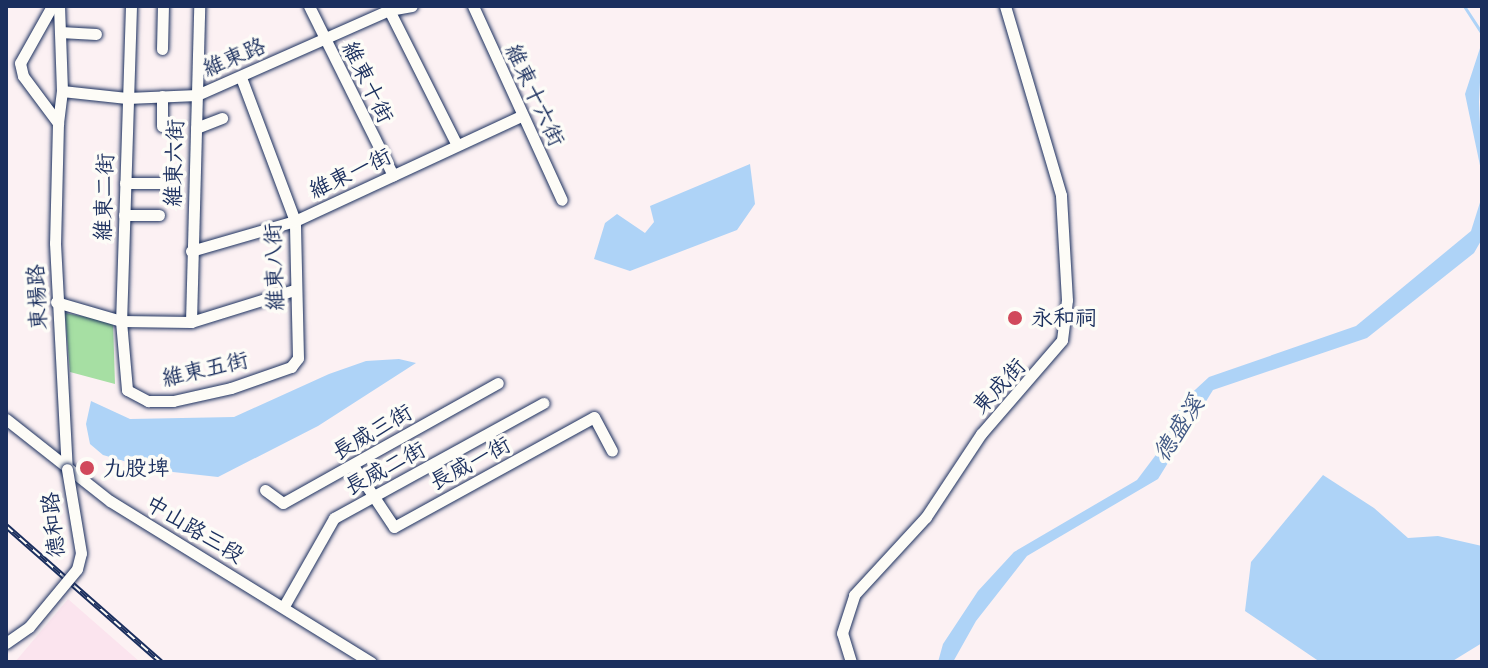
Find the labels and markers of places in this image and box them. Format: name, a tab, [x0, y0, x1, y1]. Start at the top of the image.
place label: 永和祠	[1031, 305, 1097, 331]
marker: 永和祠	[1006, 309, 1024, 327]
place label: 九股埤	[103, 455, 169, 481]
marker: 九股埤	[78, 459, 96, 477]

